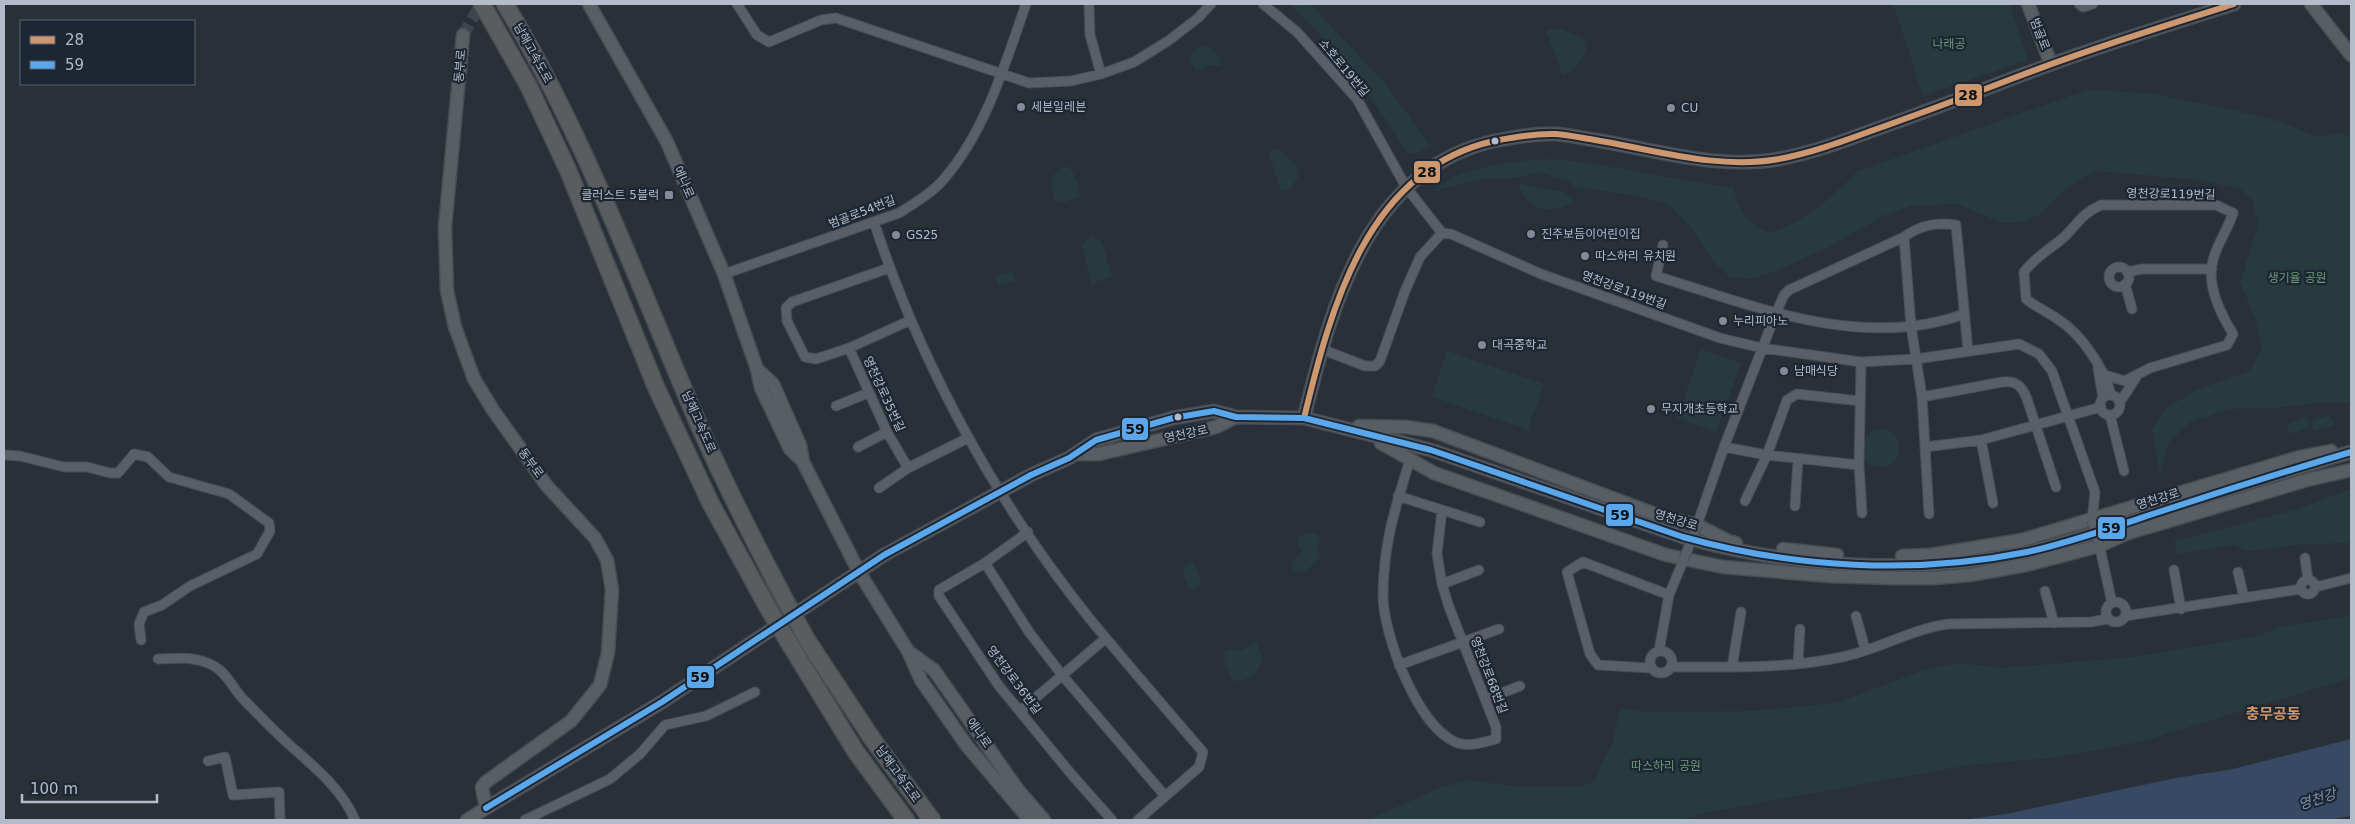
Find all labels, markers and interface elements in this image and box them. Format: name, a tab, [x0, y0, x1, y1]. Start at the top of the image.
street label: 범골로	[2028, 16, 2052, 52]
legend	[20, 20, 195, 85]
street label: 남해고속도로	[511, 21, 555, 85]
text: 28	[65, 31, 84, 49]
street label: 소호로19번길	[1316, 37, 1372, 99]
park label: 나래공	[1932, 37, 1966, 51]
street label: 동부로	[452, 49, 468, 83]
text: 59	[65, 56, 84, 74]
line badge: 28	[1954, 83, 1983, 107]
text: 28	[1958, 87, 1978, 103]
place label: 세븐일레븐	[1031, 100, 1086, 114]
marker: 세븐일레븐	[1015, 101, 1027, 113]
place label: CU	[1681, 101, 1698, 115]
marker: CU	[1665, 102, 1677, 114]
unlabelled marker	[1490, 136, 1500, 146]
line badge: 28	[1413, 160, 1441, 184]
street label: 에나로	[671, 164, 697, 200]
text: 28	[1417, 164, 1437, 180]
street label: 영천강로119번길	[2126, 186, 2216, 202]
place label: 클러스트 5블럭	[581, 188, 659, 202]
marker: 클러스트 5블럭	[663, 189, 675, 201]
street label: 범골로54번길	[827, 193, 897, 231]
place label: 진주보듬이어린이집	[1541, 227, 1640, 241]
place label: GS25	[906, 228, 938, 242]
marker: 진주보듬이어린이집	[1525, 228, 1537, 240]
marker: GS25	[890, 229, 902, 241]
place label: 따스하리 유치원	[1595, 249, 1676, 263]
marker: 따스하리 유치원	[1579, 250, 1591, 262]
street label: 영천강로119번길	[1580, 268, 1668, 312]
park label: 생기율 공원	[2267, 271, 2327, 285]
place label: 누리피아노	[1733, 314, 1788, 328]
marker: 누리피아노	[1717, 315, 1729, 327]
place label: 대곡중학교	[1492, 338, 1547, 352]
marker: 대곡중학교	[1476, 339, 1488, 351]
street label: 영천강로35번길	[860, 354, 908, 434]
place label: 남매식당	[1794, 364, 1838, 378]
marker: 남매식당	[1778, 365, 1790, 377]
street label: 남해고속도로	[679, 389, 719, 455]
place label: 무지개초등학교	[1661, 402, 1738, 416]
marker: 무지개초등학교	[1645, 403, 1657, 415]
unlabelled marker	[1173, 412, 1183, 422]
line badge: 59	[1121, 417, 1149, 441]
text: 59	[1125, 421, 1145, 437]
street label: 영천강로	[1163, 423, 1209, 445]
street label: 동부로	[516, 445, 546, 481]
street label: 영천강로	[2135, 486, 2181, 512]
line badge: 59	[1605, 503, 1634, 527]
text: 59	[1610, 507, 1630, 523]
street label: 영천강로	[1653, 507, 1699, 533]
line badge: 59	[2097, 516, 2126, 540]
text: 59	[2101, 520, 2121, 536]
street label: 영천강로68번길	[1468, 634, 1510, 716]
street label: 영천강로36번길	[984, 643, 1044, 717]
line badge: 59	[686, 665, 715, 689]
text: 59	[690, 669, 710, 685]
district label: 충무공동	[2245, 705, 2301, 723]
street label: 에나로	[964, 715, 994, 751]
street label: 남해고속도로	[873, 743, 923, 805]
park label: 따스하리 공원	[1631, 759, 1701, 773]
scale bar	[22, 772, 158, 804]
text: 100 m	[30, 780, 78, 798]
water label: 영천강	[2296, 785, 2340, 813]

